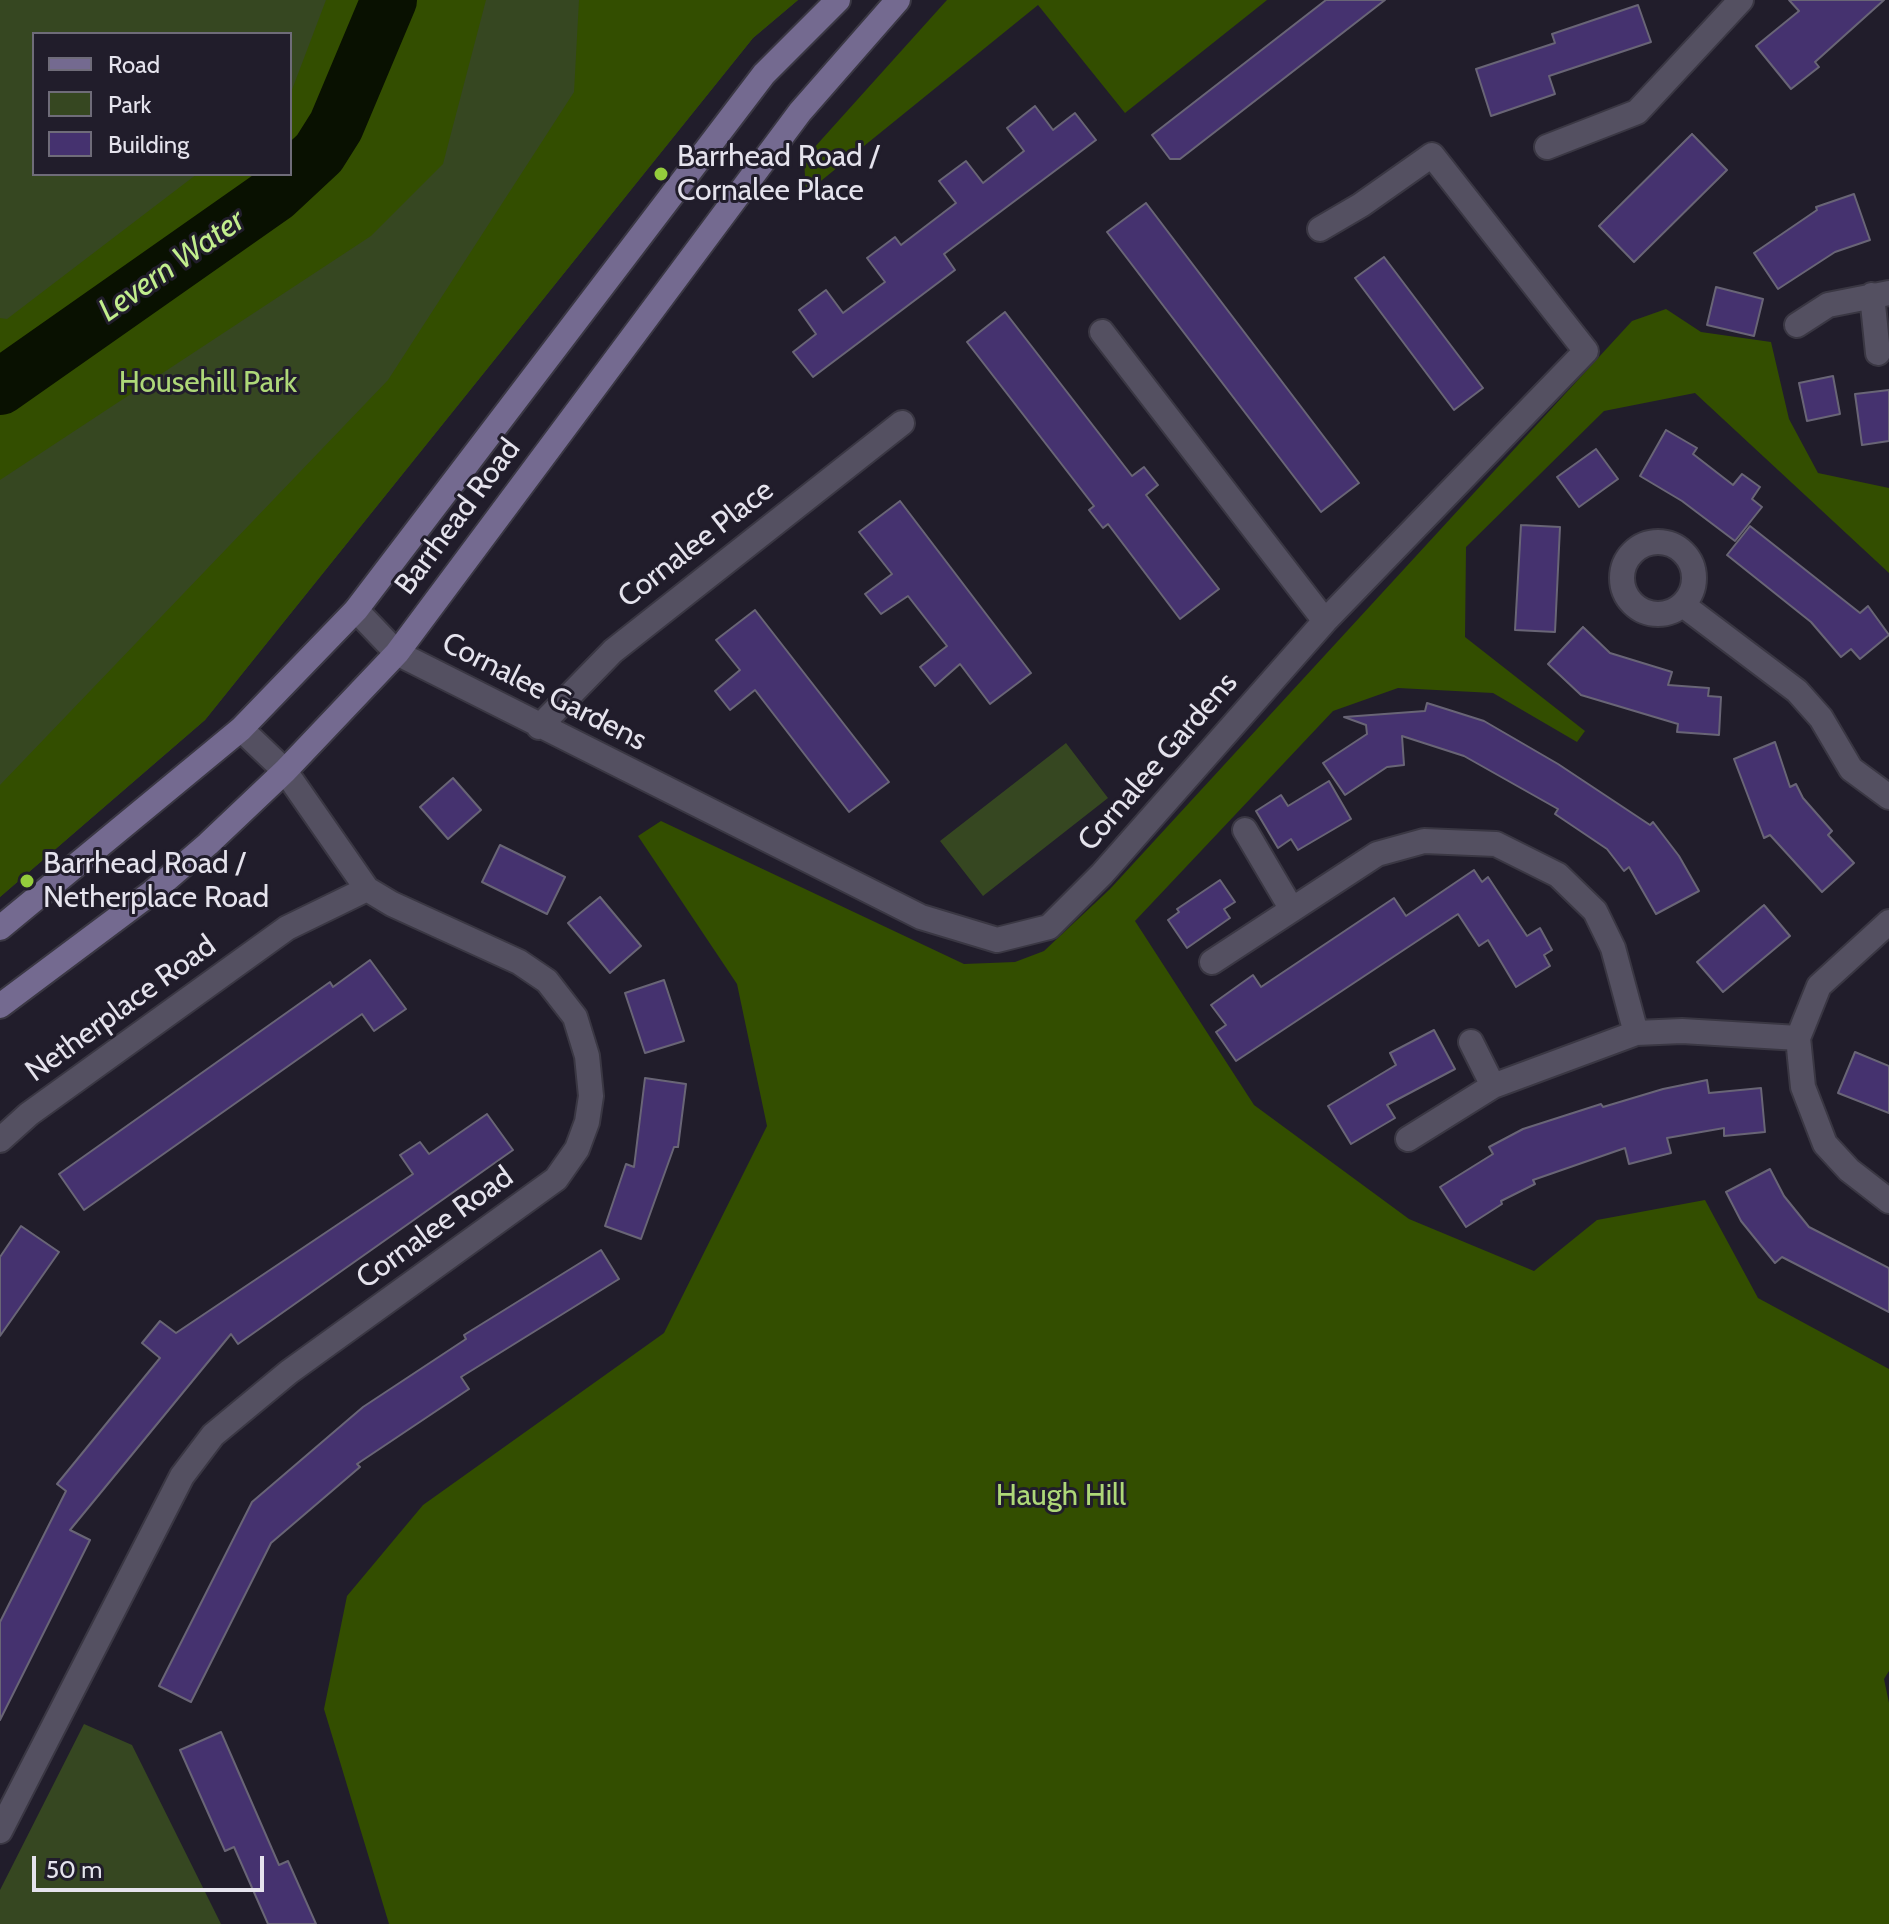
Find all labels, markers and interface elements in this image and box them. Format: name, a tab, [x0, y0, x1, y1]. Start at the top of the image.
legend	[32, 32, 292, 176]
text: Road	[108, 50, 160, 79]
text: Park	[108, 90, 151, 119]
text: Building	[108, 130, 189, 159]
place label: Barrhead Road / Cornalee Place	[677, 139, 879, 210]
marker: Barrhead Road / Cornalee Place	[652, 165, 670, 183]
water label: Levern Water	[92, 202, 252, 330]
park label: Househill Park	[119, 365, 297, 401]
street label: Barrhead Road	[388, 432, 528, 602]
street label: Cornalee Place	[611, 472, 781, 616]
street label: Cornalee Gardens	[436, 625, 652, 759]
street label: Cornalee Gardens	[1071, 665, 1245, 859]
place label: Barrhead Road / Netherplace Road	[43, 846, 269, 916]
marker: Barrhead Road / Netherplace Road	[18, 872, 36, 890]
street label: Netherplace Road	[19, 928, 223, 1090]
street label: Cornalee Road	[350, 1159, 520, 1297]
park label: Haugh Hill	[996, 1478, 1126, 1514]
scale bar	[36, 1840, 268, 1890]
text: 50 m	[46, 1855, 102, 1884]

